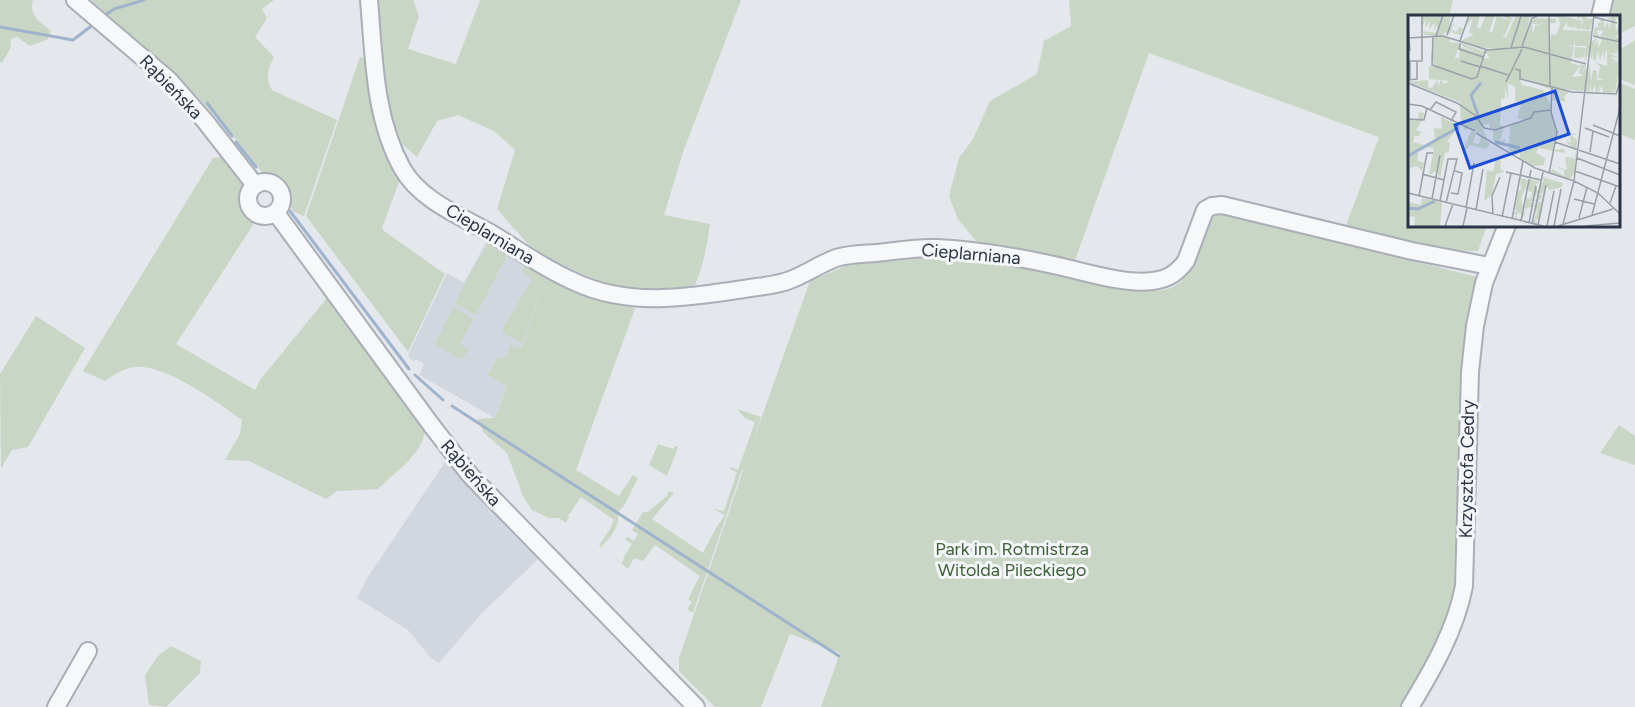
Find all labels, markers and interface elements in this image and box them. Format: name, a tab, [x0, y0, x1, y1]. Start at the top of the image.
inset map	[1408, 15, 1620, 226]
street label: Rąbieńska	[135, 50, 207, 124]
street label: Cieplarniana	[442, 199, 538, 269]
street label: Cieplarniana	[920, 239, 1022, 269]
street label: Krzysztofa Cedry	[1455, 399, 1479, 539]
street label: Rąbieńska	[436, 435, 506, 511]
park label: Park im. Rotmistrza Witolda Pileckiego	[935, 538, 1089, 581]

